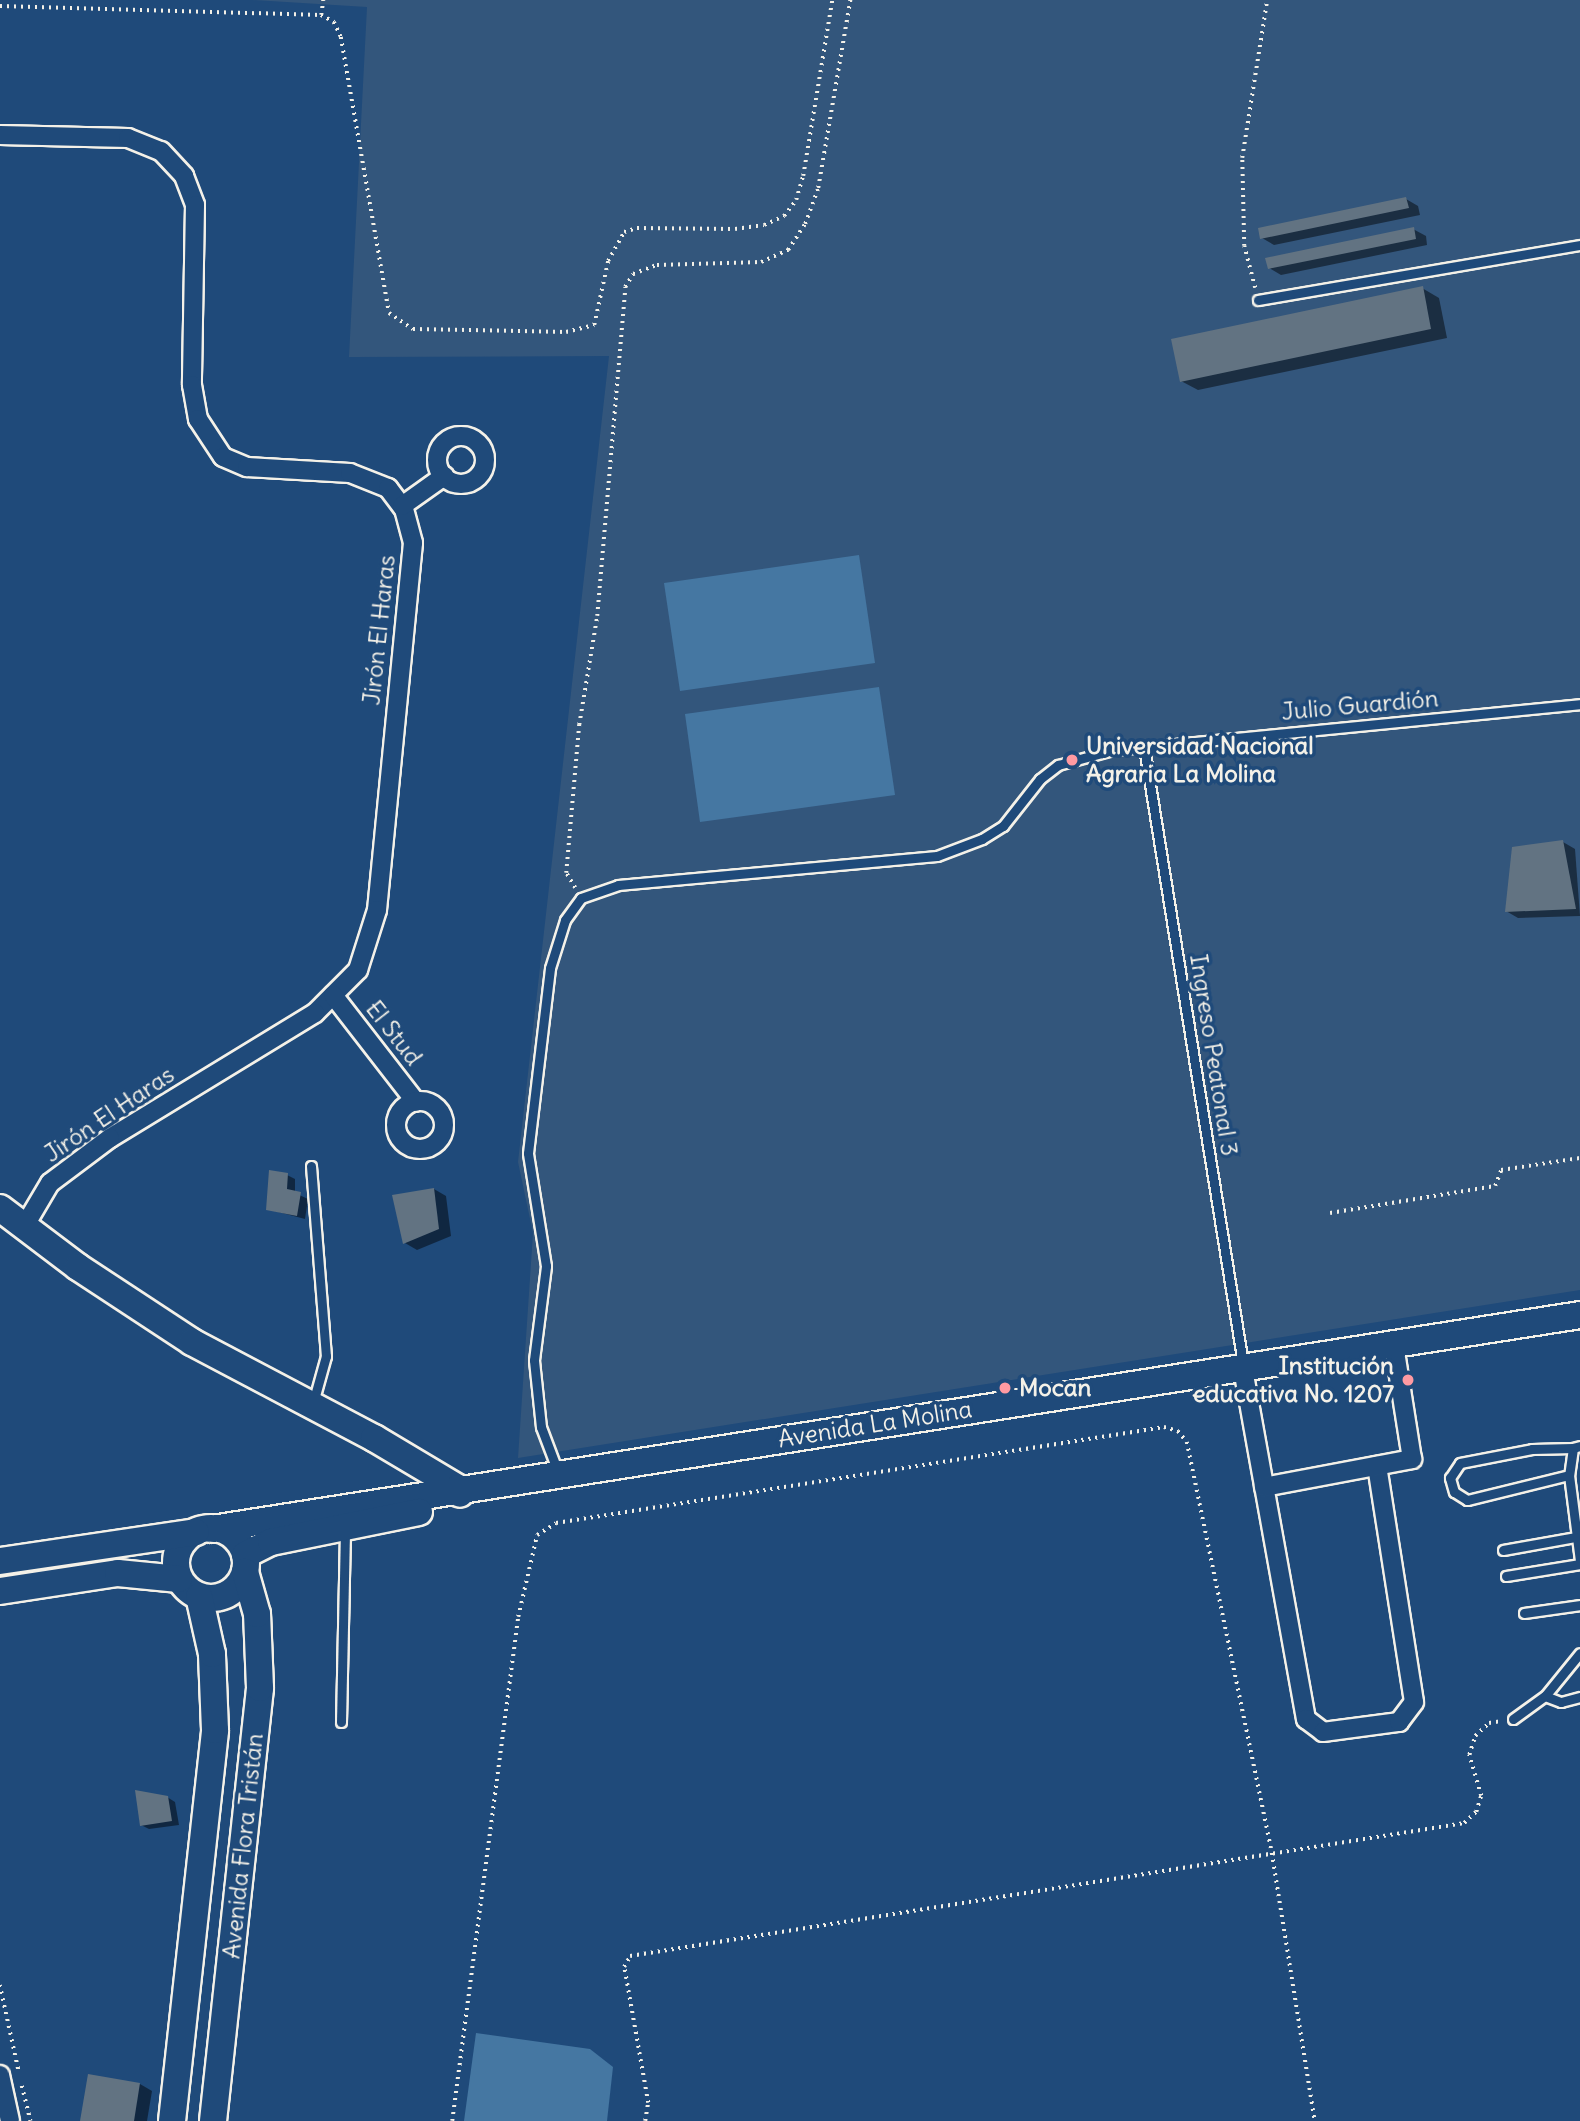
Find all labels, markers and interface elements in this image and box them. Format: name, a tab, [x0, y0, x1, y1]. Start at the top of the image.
street label: Jirón El Haras	[357, 554, 401, 706]
street label: Julio Guardión	[1280, 684, 1440, 726]
place label: Universidad Nacional Agraria La Molina	[1086, 732, 1314, 788]
marker: Universidad Nacional Agraria La Molina	[1064, 752, 1080, 768]
street label: Ingreso Peatonal 3	[1184, 952, 1244, 1158]
street label: El Stud	[360, 995, 428, 1071]
street label: Jirón El Haras	[38, 1060, 180, 1168]
place label: Institución educativa No. 1207	[1192, 1352, 1394, 1408]
marker: Institución educativa No. 1207	[1400, 1372, 1416, 1388]
place label: Mocan	[1019, 1374, 1091, 1402]
marker: Mocan	[997, 1380, 1013, 1396]
street label: Avenida La Molina	[776, 1394, 974, 1454]
street label: Avenida Flora Tristán	[217, 1732, 269, 1960]

